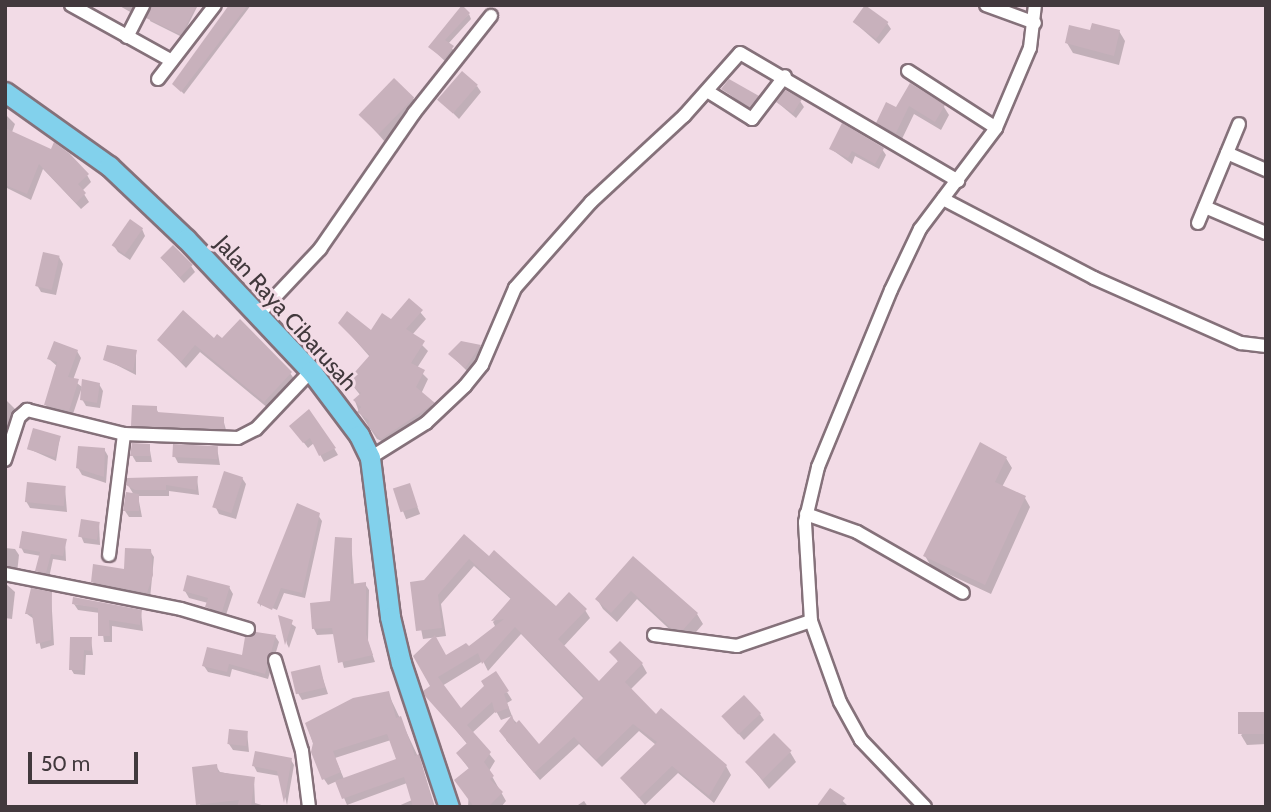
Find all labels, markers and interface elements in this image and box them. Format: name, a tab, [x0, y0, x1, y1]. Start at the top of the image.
street label: Jalan Raya Cibarusah	[209, 230, 363, 396]
scale bar	[32, 738, 142, 782]
text: 50 m	[41, 751, 90, 776]

